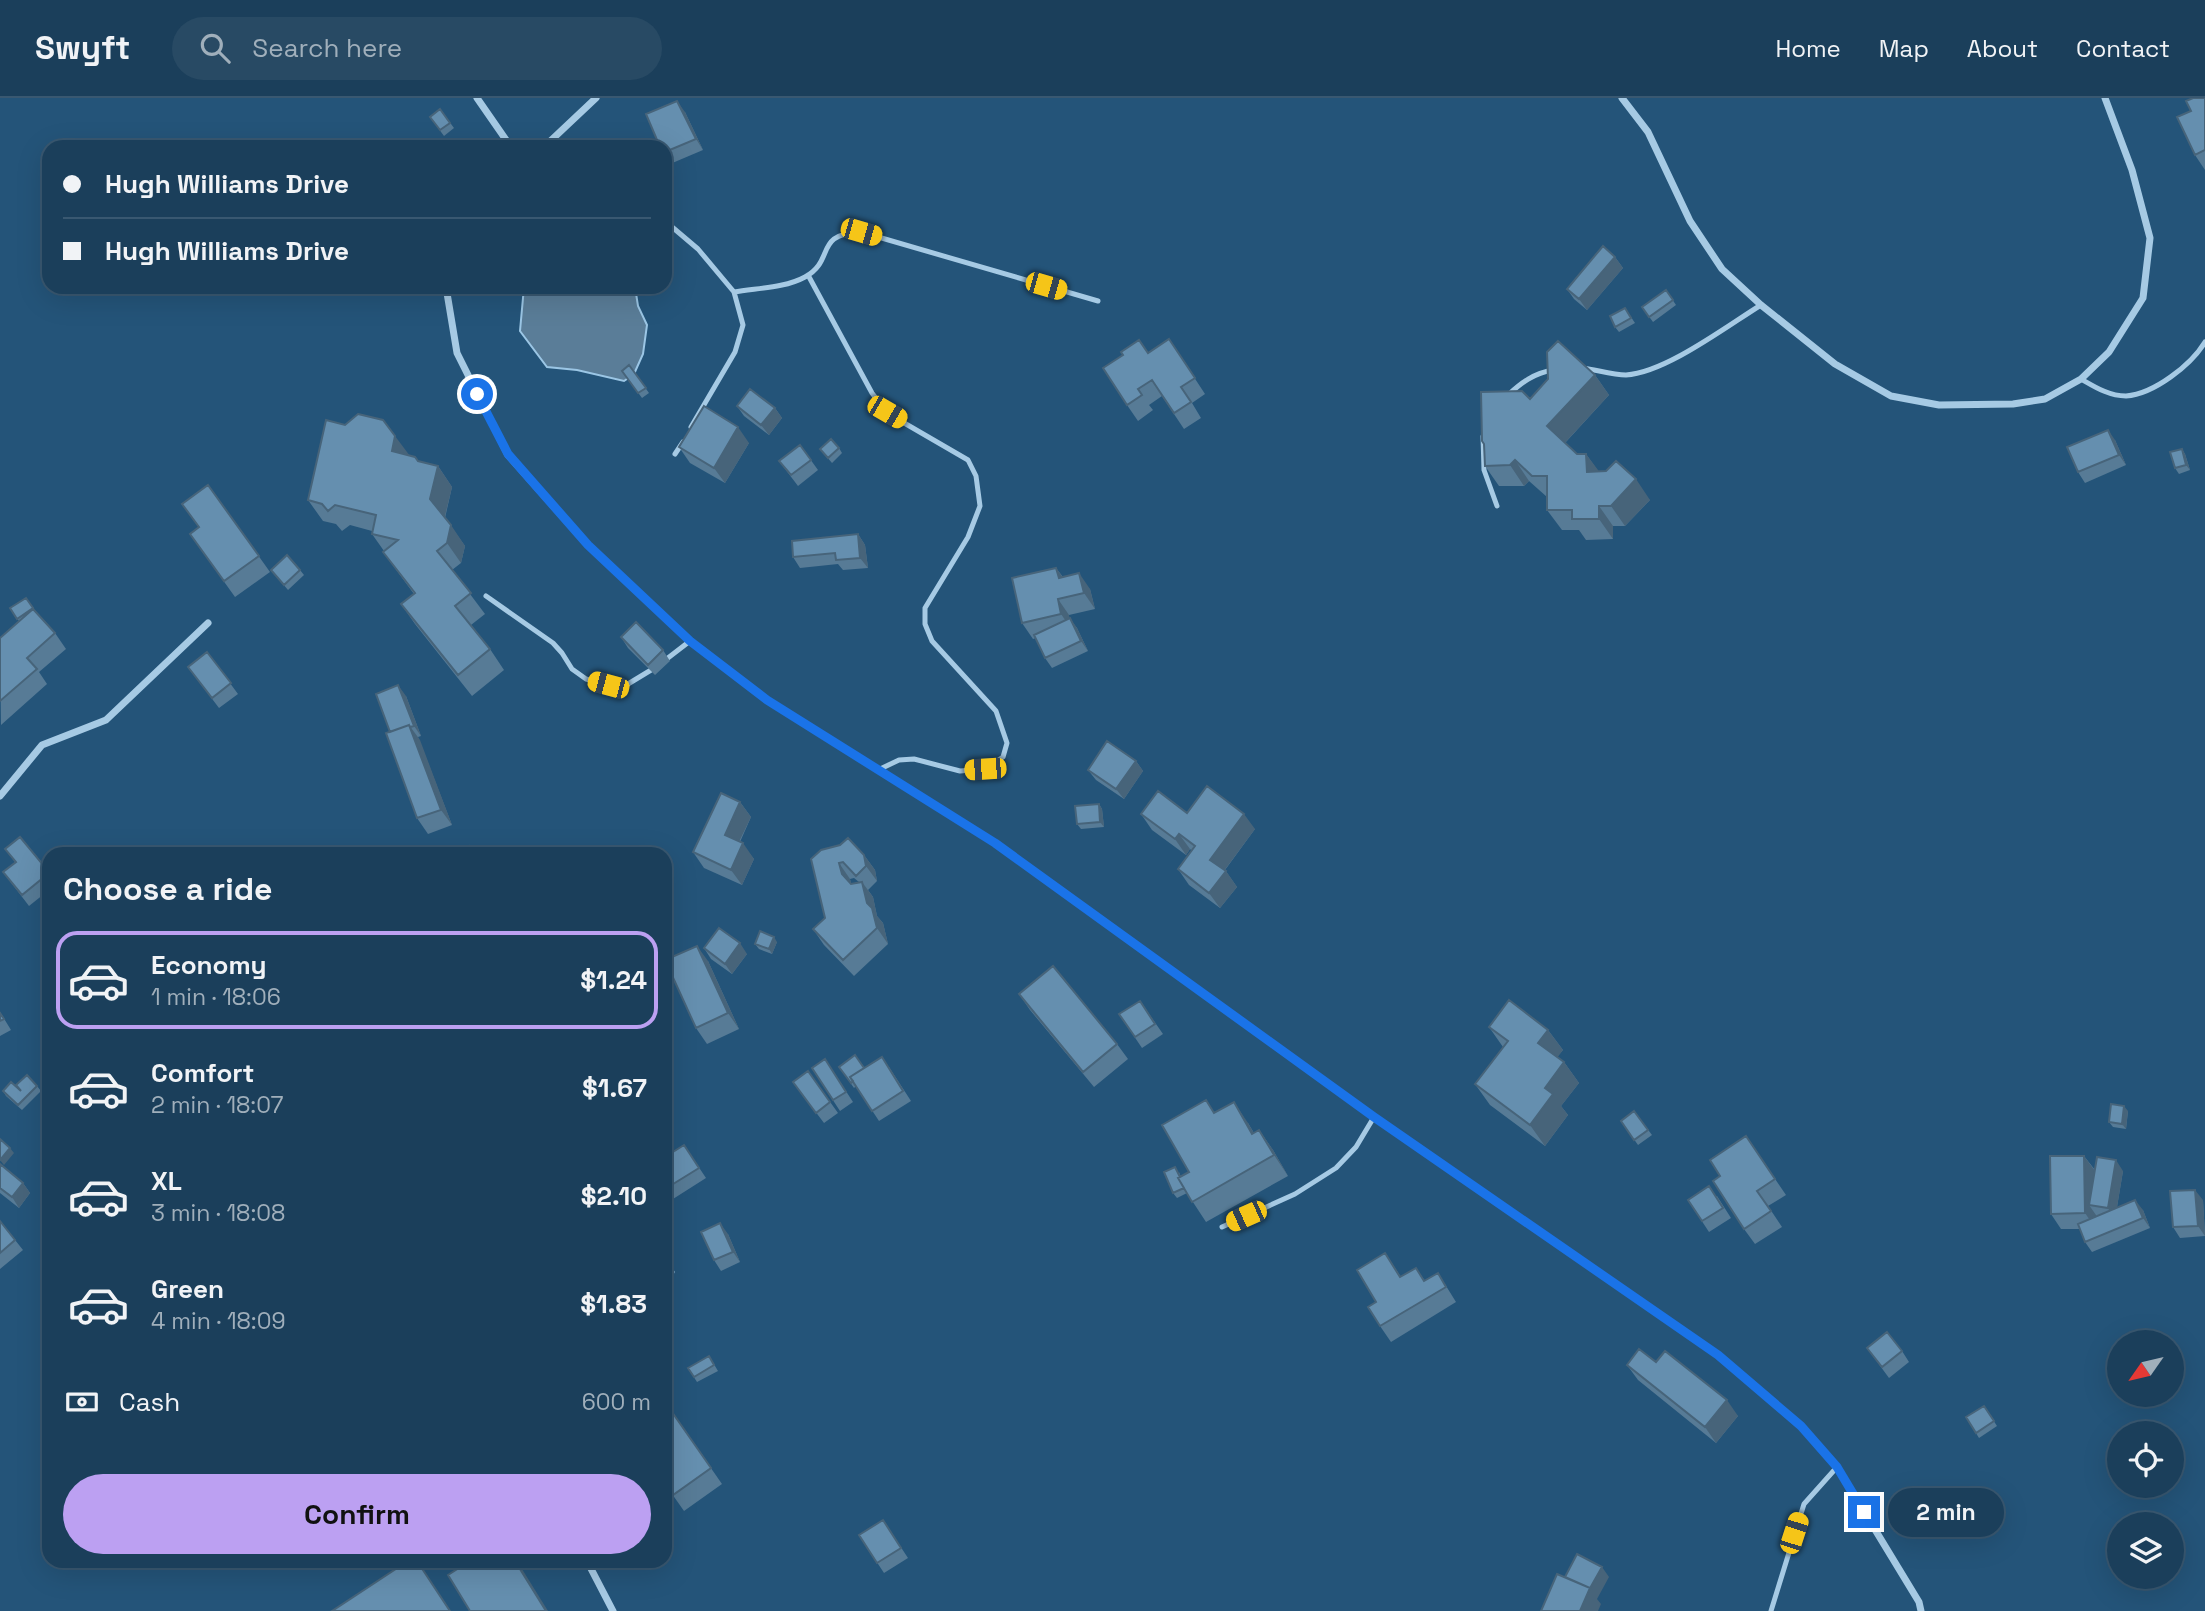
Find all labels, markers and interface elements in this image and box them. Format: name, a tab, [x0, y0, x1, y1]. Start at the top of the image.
search box	[172, 17, 662, 80]
text: Swyft	[35, 27, 130, 69]
icon: search	[196, 29, 234, 67]
text: Search here	[252, 31, 402, 65]
text: Home	[1775, 33, 1841, 64]
text: Map	[1879, 33, 1929, 64]
text: About	[1967, 33, 2038, 64]
text: Contact	[2076, 33, 2170, 64]
text: Hugh Williams Drive	[105, 167, 349, 201]
car	[838, 216, 885, 248]
text: Hugh Williams Drive	[105, 234, 349, 268]
car	[1023, 270, 1070, 302]
route start	[461, 378, 493, 410]
car	[864, 392, 911, 432]
car	[585, 669, 632, 701]
car	[964, 757, 1007, 781]
text: Choose a ride	[63, 869, 273, 909]
text: Economy	[151, 948, 267, 982]
icon: car	[67, 949, 130, 1012]
text: $1.24	[580, 963, 647, 997]
text: 1 min · 18:06	[151, 982, 281, 1012]
text: Comfort	[151, 1056, 254, 1090]
icon: car	[67, 1057, 130, 1120]
text: $1.67	[582, 1071, 647, 1105]
text: 2 min · 18:07	[151, 1090, 283, 1120]
text: XL	[151, 1164, 182, 1198]
icon: car	[67, 1165, 130, 1228]
text: $2.10	[581, 1179, 647, 1213]
text: 3 min · 18:08	[151, 1198, 285, 1228]
car	[1223, 1198, 1270, 1234]
text: Green	[151, 1272, 224, 1306]
icon: car	[67, 1273, 130, 1336]
text: $1.83	[580, 1287, 647, 1321]
text: 4 min · 18:09	[151, 1306, 286, 1336]
north arrow	[2107, 1330, 2184, 1407]
map controls	[2107, 1330, 2184, 1589]
icon: cash	[63, 1383, 101, 1421]
text: Cash	[119, 1385, 180, 1419]
text: 600 m	[582, 1387, 651, 1417]
button: locate	[2107, 1421, 2184, 1498]
button: Confirm	[63, 1474, 651, 1554]
callout: 2 min	[1888, 1488, 2004, 1536]
route end	[1848, 1496, 1880, 1528]
text: 2 min	[1916, 1497, 1976, 1527]
car	[1778, 1510, 1811, 1556]
button: layers	[2107, 1512, 2184, 1589]

